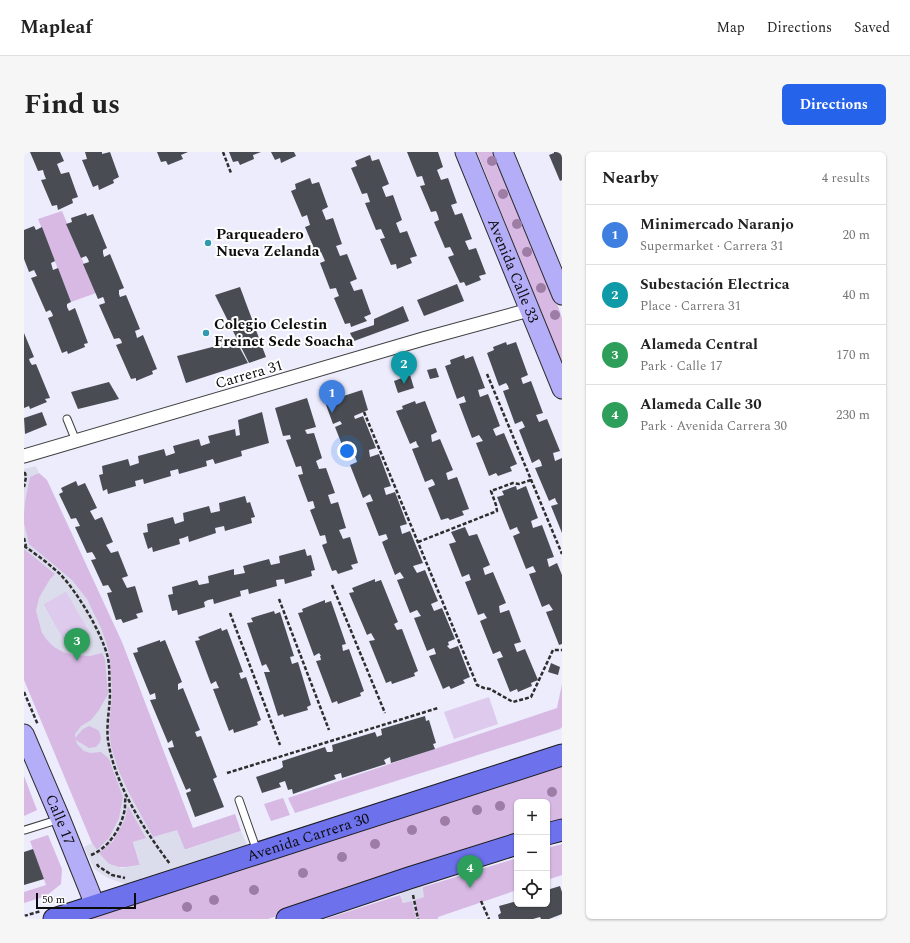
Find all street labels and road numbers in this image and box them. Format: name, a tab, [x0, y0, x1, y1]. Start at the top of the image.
street label: Avenida Calle 33	[481, 215, 545, 327]
street label: Carrera 31	[213, 354, 286, 395]
street label: Calle 17	[39, 791, 81, 849]
street label: Avenida Carrera 30	[244, 807, 373, 868]

